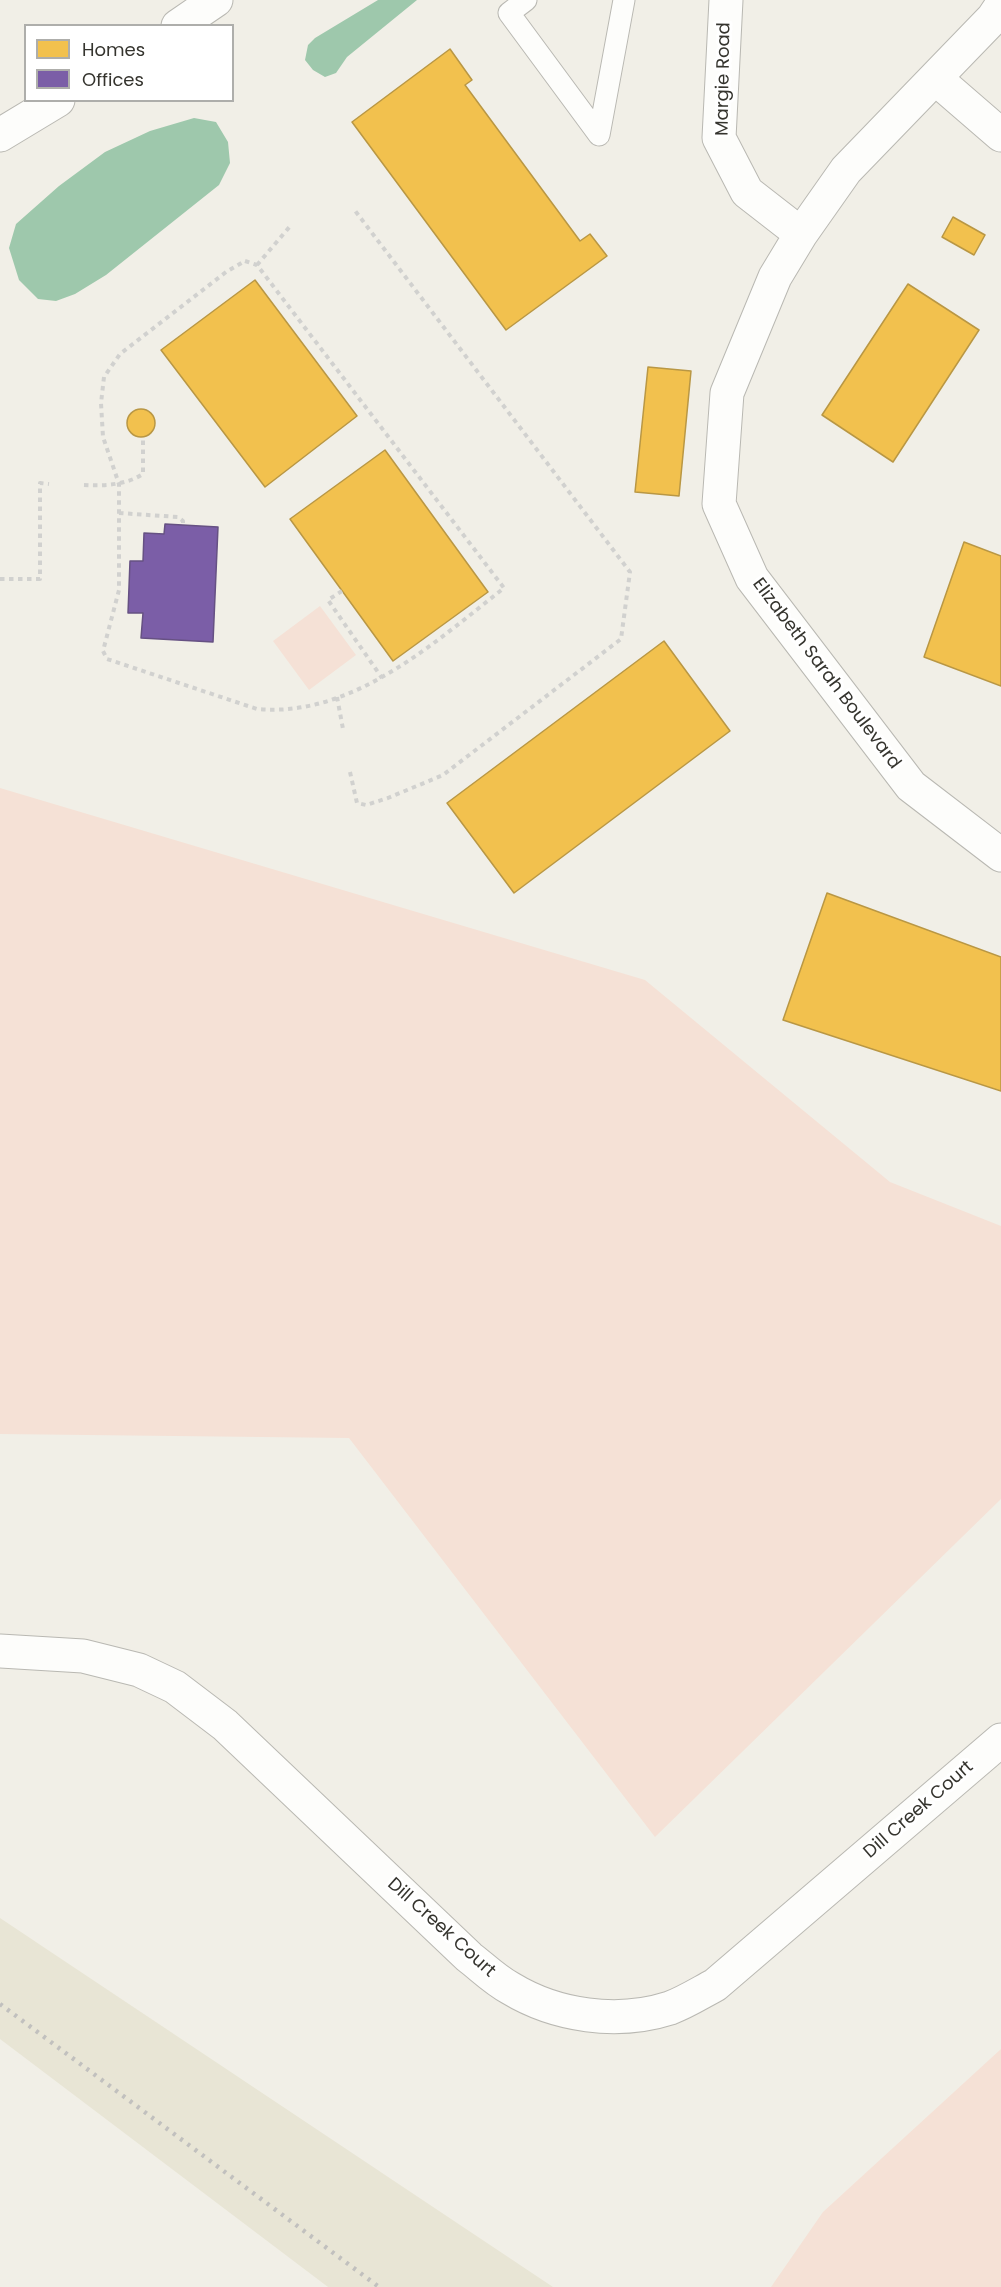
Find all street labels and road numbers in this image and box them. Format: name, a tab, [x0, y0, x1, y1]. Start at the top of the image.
street label: Margie Road	[712, 22, 736, 136]
street label: Elizabeth Sarah Boulevard	[747, 574, 905, 774]
street label: Dill Creek Court	[860, 1757, 978, 1863]
street label: Dill Creek Court	[382, 1874, 500, 1982]

